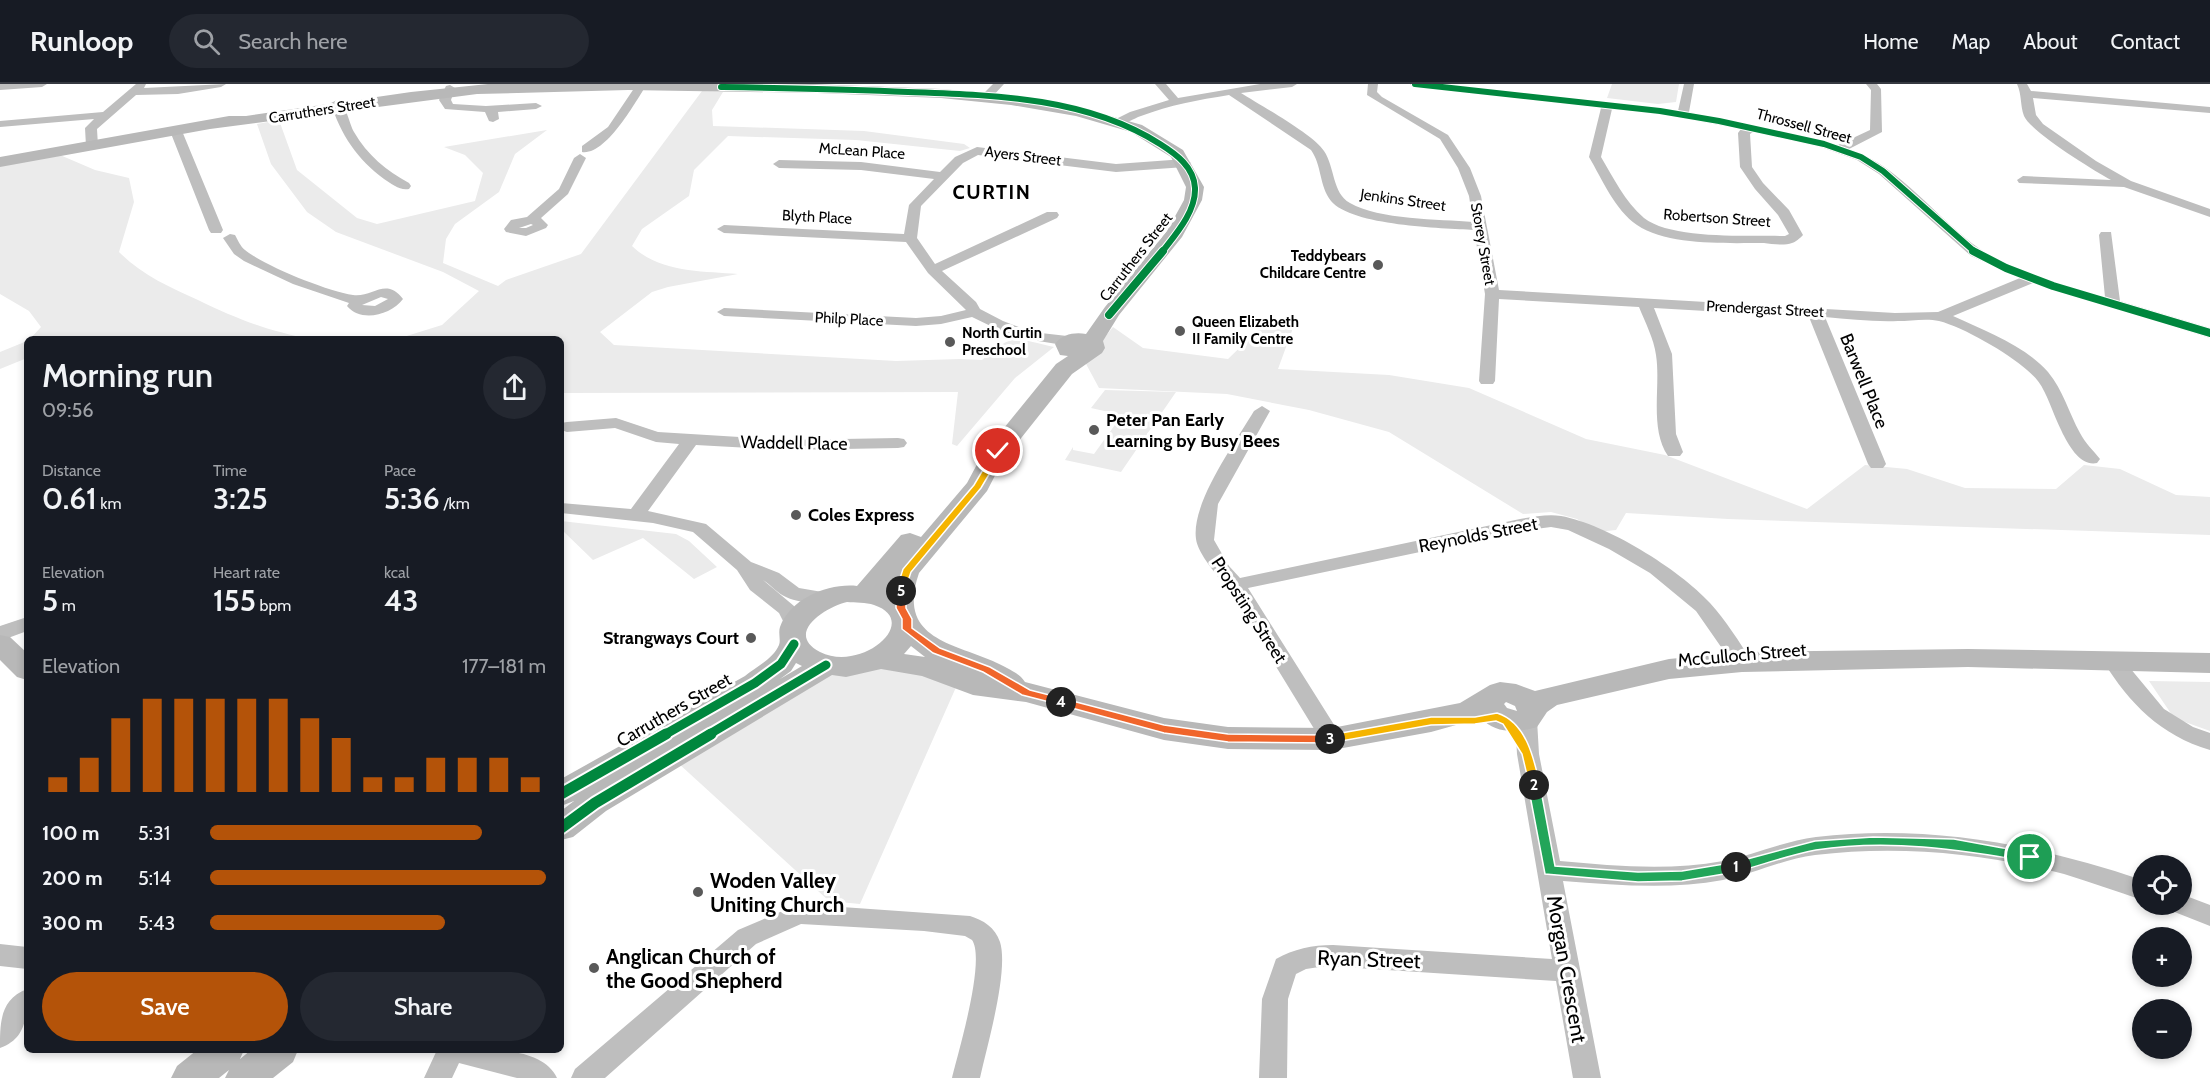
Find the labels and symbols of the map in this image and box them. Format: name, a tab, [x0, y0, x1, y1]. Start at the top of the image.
street label: Carruthers Street	[267, 93, 377, 127]
street label: Throssell Street	[1754, 105, 1854, 147]
street label: McLean Place	[818, 139, 906, 163]
street label: Ayers Street	[984, 142, 1062, 170]
district label: CURTIN	[953, 180, 1031, 204]
street label: Jenkins Street	[1358, 185, 1447, 215]
street label: Storey Street	[1467, 201, 1499, 287]
street label: Robertson Street	[1663, 205, 1771, 231]
street label: Blyth Place	[782, 206, 853, 228]
street label: Carruthers Street	[1096, 209, 1176, 305]
place label: Teddybears Childcare Centre	[1260, 247, 1366, 282]
marker: Teddybears Childcare Centre	[1371, 258, 1385, 272]
street label: Prendergast Street	[1706, 297, 1824, 321]
street label: Philp Place	[814, 308, 884, 330]
place label: Queen Elizabeth II Family Centre	[1192, 313, 1299, 348]
place label: North Curtin Preschool	[962, 324, 1042, 359]
marker: Queen Elizabeth II Family Centre	[1173, 324, 1187, 338]
street label: Barwell Place	[1835, 330, 1893, 432]
marker: North Curtin Preschool	[943, 335, 957, 349]
place label: Peter Pan Early Learning by Busy Bees	[1106, 409, 1280, 452]
marker: Peter Pan Early Learning by Busy Bees	[1087, 423, 1101, 437]
pin	[972, 425, 1023, 476]
street label: Waddell Place	[740, 431, 848, 455]
place label: Coles Express	[808, 504, 915, 526]
marker: Coles Express	[789, 508, 803, 522]
street label: Reynolds Street	[1417, 513, 1539, 557]
street label: Propsting Street	[1206, 553, 1292, 667]
pin: 5	[886, 576, 916, 606]
place label: Strangways Court	[603, 627, 739, 649]
marker: Strangways Court	[744, 631, 758, 645]
street label: McCulloch Street	[1677, 638, 1807, 672]
street label: Carruthers Street	[613, 668, 735, 752]
pin: 4	[1046, 687, 1076, 717]
pin: 3	[1315, 724, 1345, 754]
pin: 2	[1519, 770, 1549, 800]
pin	[2004, 831, 2055, 882]
pin: 1	[1721, 852, 1751, 882]
place label: Woden Valley Uniting Church	[710, 868, 844, 917]
marker: Woden Valley Uniting Church	[691, 885, 705, 899]
street label: Morgan Crescent	[1542, 893, 1592, 1045]
place label: Anglican Church of the Good Shepherd	[606, 944, 782, 993]
street label: Ryan Street	[1317, 945, 1421, 973]
marker: Anglican Church of the Good Shepherd	[587, 961, 601, 975]

